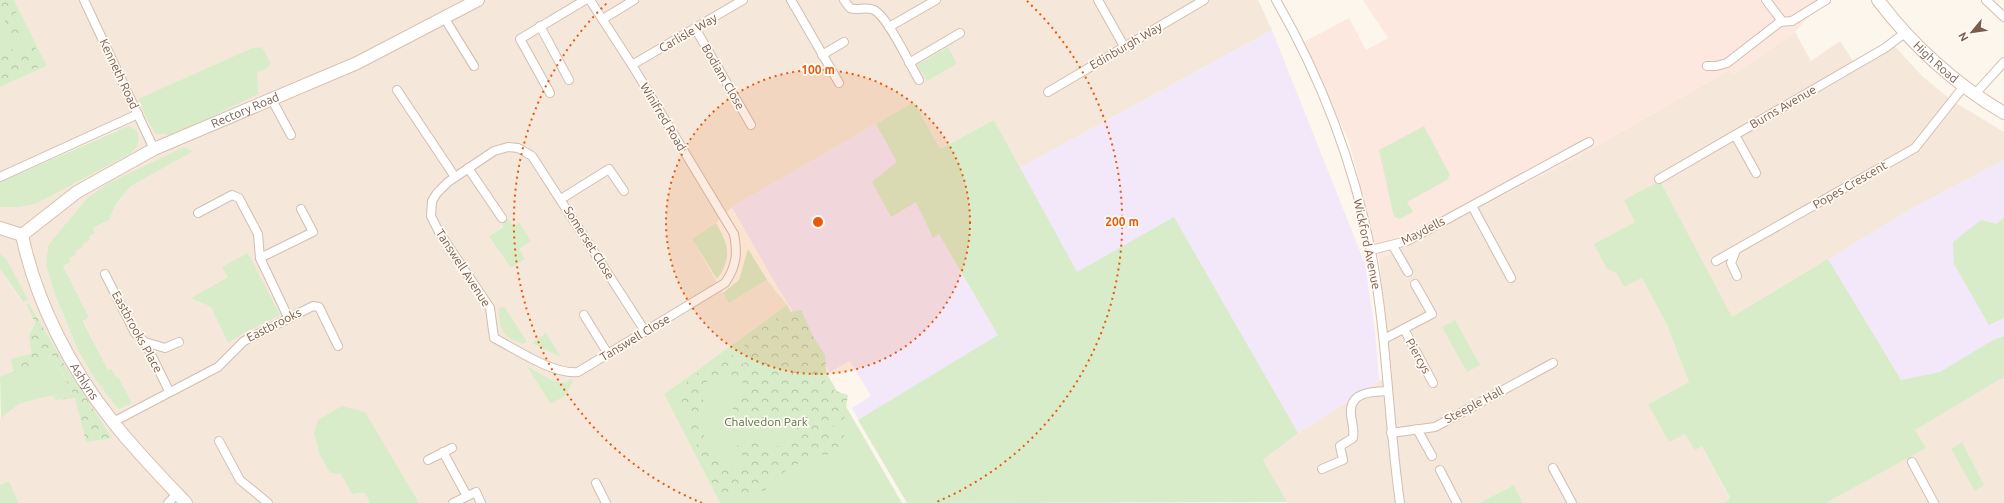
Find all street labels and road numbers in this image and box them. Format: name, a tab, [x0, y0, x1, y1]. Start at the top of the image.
street label: Carlisle Way	[656, 11, 719, 54]
street label: Edinburgh Way	[1087, 20, 1164, 71]
street label: Kenneth Road	[97, 37, 141, 111]
street label: High Road	[1911, 38, 1961, 85]
street label: Bodiam Close	[700, 42, 747, 112]
street label: Winifred Road	[638, 80, 689, 153]
street label: Burns Avenue	[1747, 82, 1818, 131]
street label: Rectory Road	[209, 90, 281, 130]
street label: Popes Crescent	[1811, 158, 1889, 211]
street label: Wickford Avenue	[1352, 197, 1383, 290]
street label: Somerset Close	[562, 204, 617, 282]
street label: Maydells	[1399, 214, 1447, 247]
street label: Tanswell Avenue	[434, 227, 493, 309]
street label: Eastbrooks Place	[110, 289, 165, 375]
street label: Eastbrooks	[244, 305, 303, 344]
street label: Tanswell Close	[598, 312, 672, 363]
street label: Piercys	[1404, 336, 1433, 376]
street label: Ashlyns	[68, 361, 101, 402]
street label: Steeple Hall	[1442, 384, 1505, 425]

